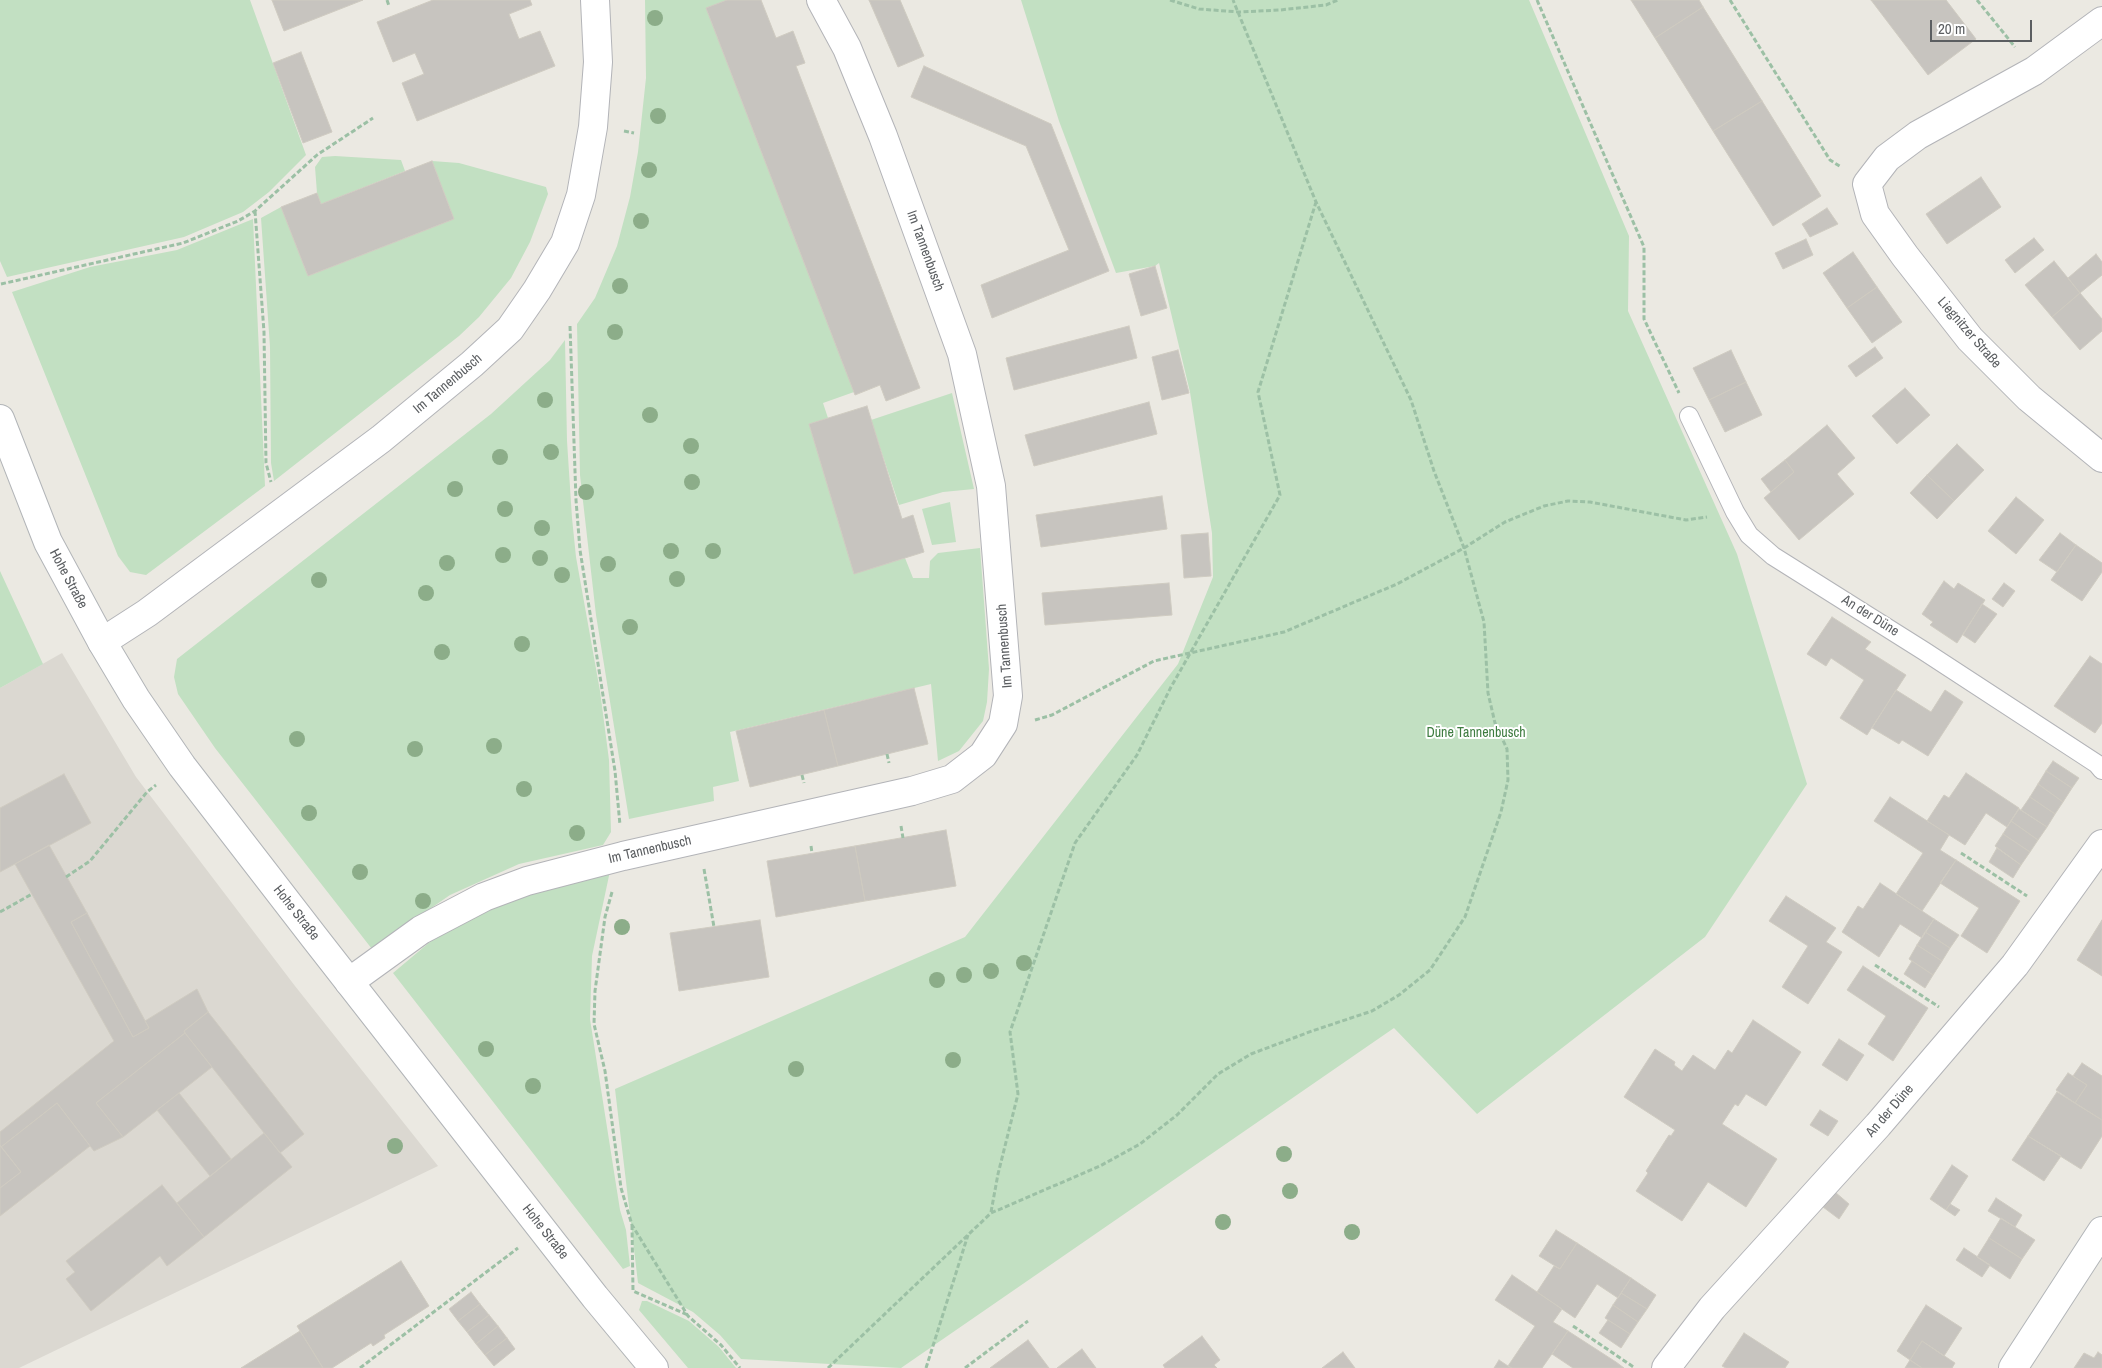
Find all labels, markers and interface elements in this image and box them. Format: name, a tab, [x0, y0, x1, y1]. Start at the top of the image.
scale bar	[1932, 10, 2034, 42]
text: 20 m	[1938, 18, 1965, 39]
street label: Im Tannenbusch	[903, 208, 947, 294]
street label: Liegnitzer Straße	[1934, 294, 2004, 372]
street label: Im Tannenbusch	[410, 350, 486, 418]
street label: Hohe Straße	[45, 546, 91, 612]
street label: An der Düne	[1838, 592, 1902, 640]
street label: Im Tannenbusch	[994, 603, 1016, 689]
park label: Düne Tannenbusch	[1426, 725, 1526, 741]
street label: Im Tannenbusch	[607, 832, 693, 868]
street label: Hohe Straße	[269, 882, 323, 944]
street label: An der Düne	[1863, 1081, 1917, 1141]
street label: Hohe Straße	[518, 1201, 572, 1263]

